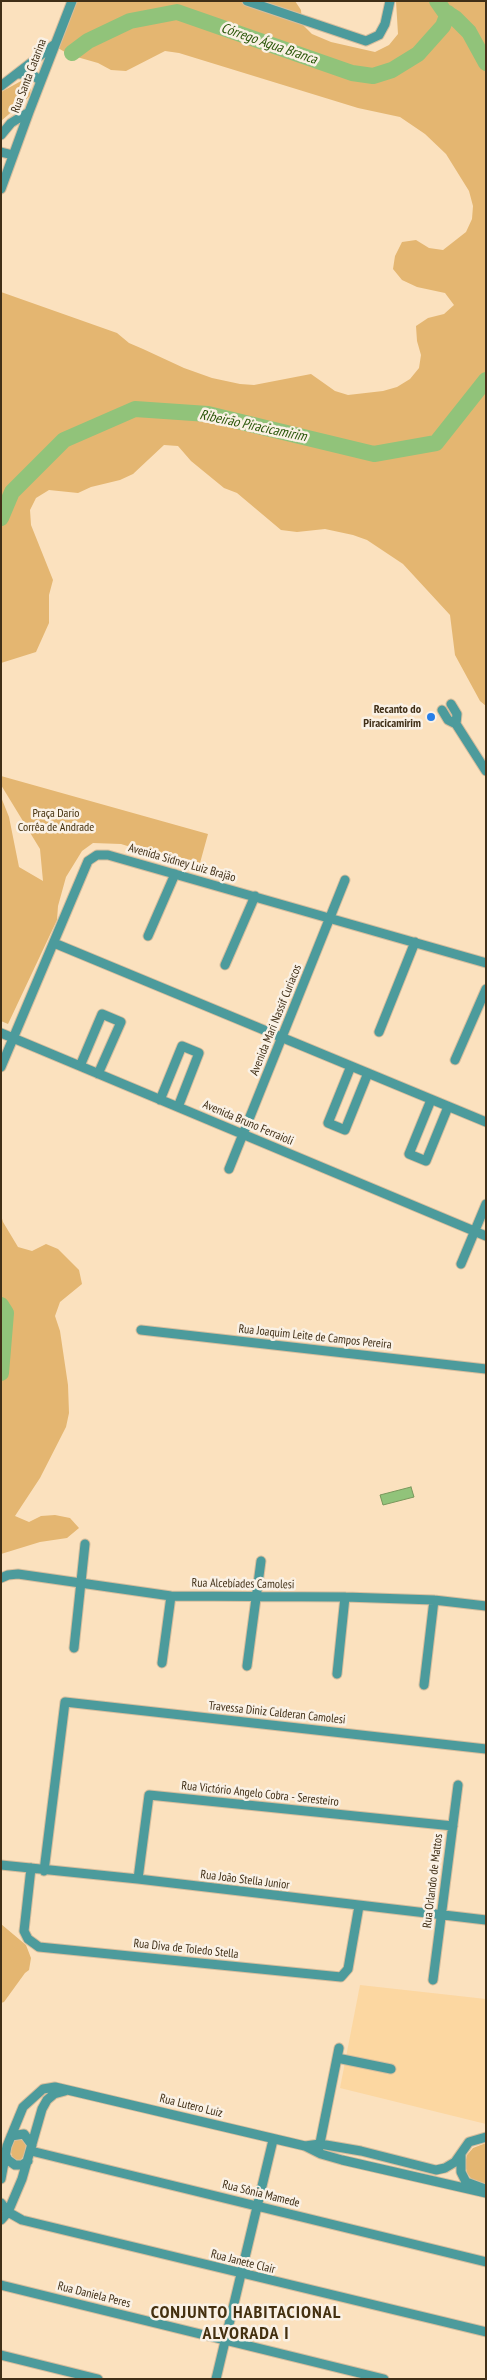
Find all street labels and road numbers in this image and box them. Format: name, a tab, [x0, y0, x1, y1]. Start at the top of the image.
street label: Rua Santa Catarina	[8, 37, 50, 115]
street label: Avenida Sidney Luiz Brajão	[127, 841, 237, 885]
street label: Avenida Mari Nassif Curiacos	[247, 962, 305, 1078]
street label: Avenida Bruno Ferraioli	[201, 1097, 295, 1149]
street label: Rua Joaquim Leite de Campos Pereira	[238, 1322, 392, 1352]
street label: Rua Alcebíades Camolesi	[192, 1576, 294, 1592]
street label: Travessa Diniz Calderan Camolesi	[208, 1699, 346, 1727]
street label: Rua Victório Angelo Cobra - Seresteiro	[181, 1779, 339, 1809]
street label: Rua Orlando de Mattos	[420, 1833, 446, 1929]
street label: Rua João Stella Junior	[200, 1867, 290, 1893]
street label: Rua Diva de Toledo Stella	[133, 1936, 239, 1962]
street label: Rua Lutero Luiz	[158, 2091, 224, 2121]
street label: Rua Sônia Mamede	[221, 2177, 301, 2211]
street label: Rua Janete Clair	[209, 2247, 277, 2277]
street label: Rua Daniela Peres	[56, 2279, 132, 2311]

